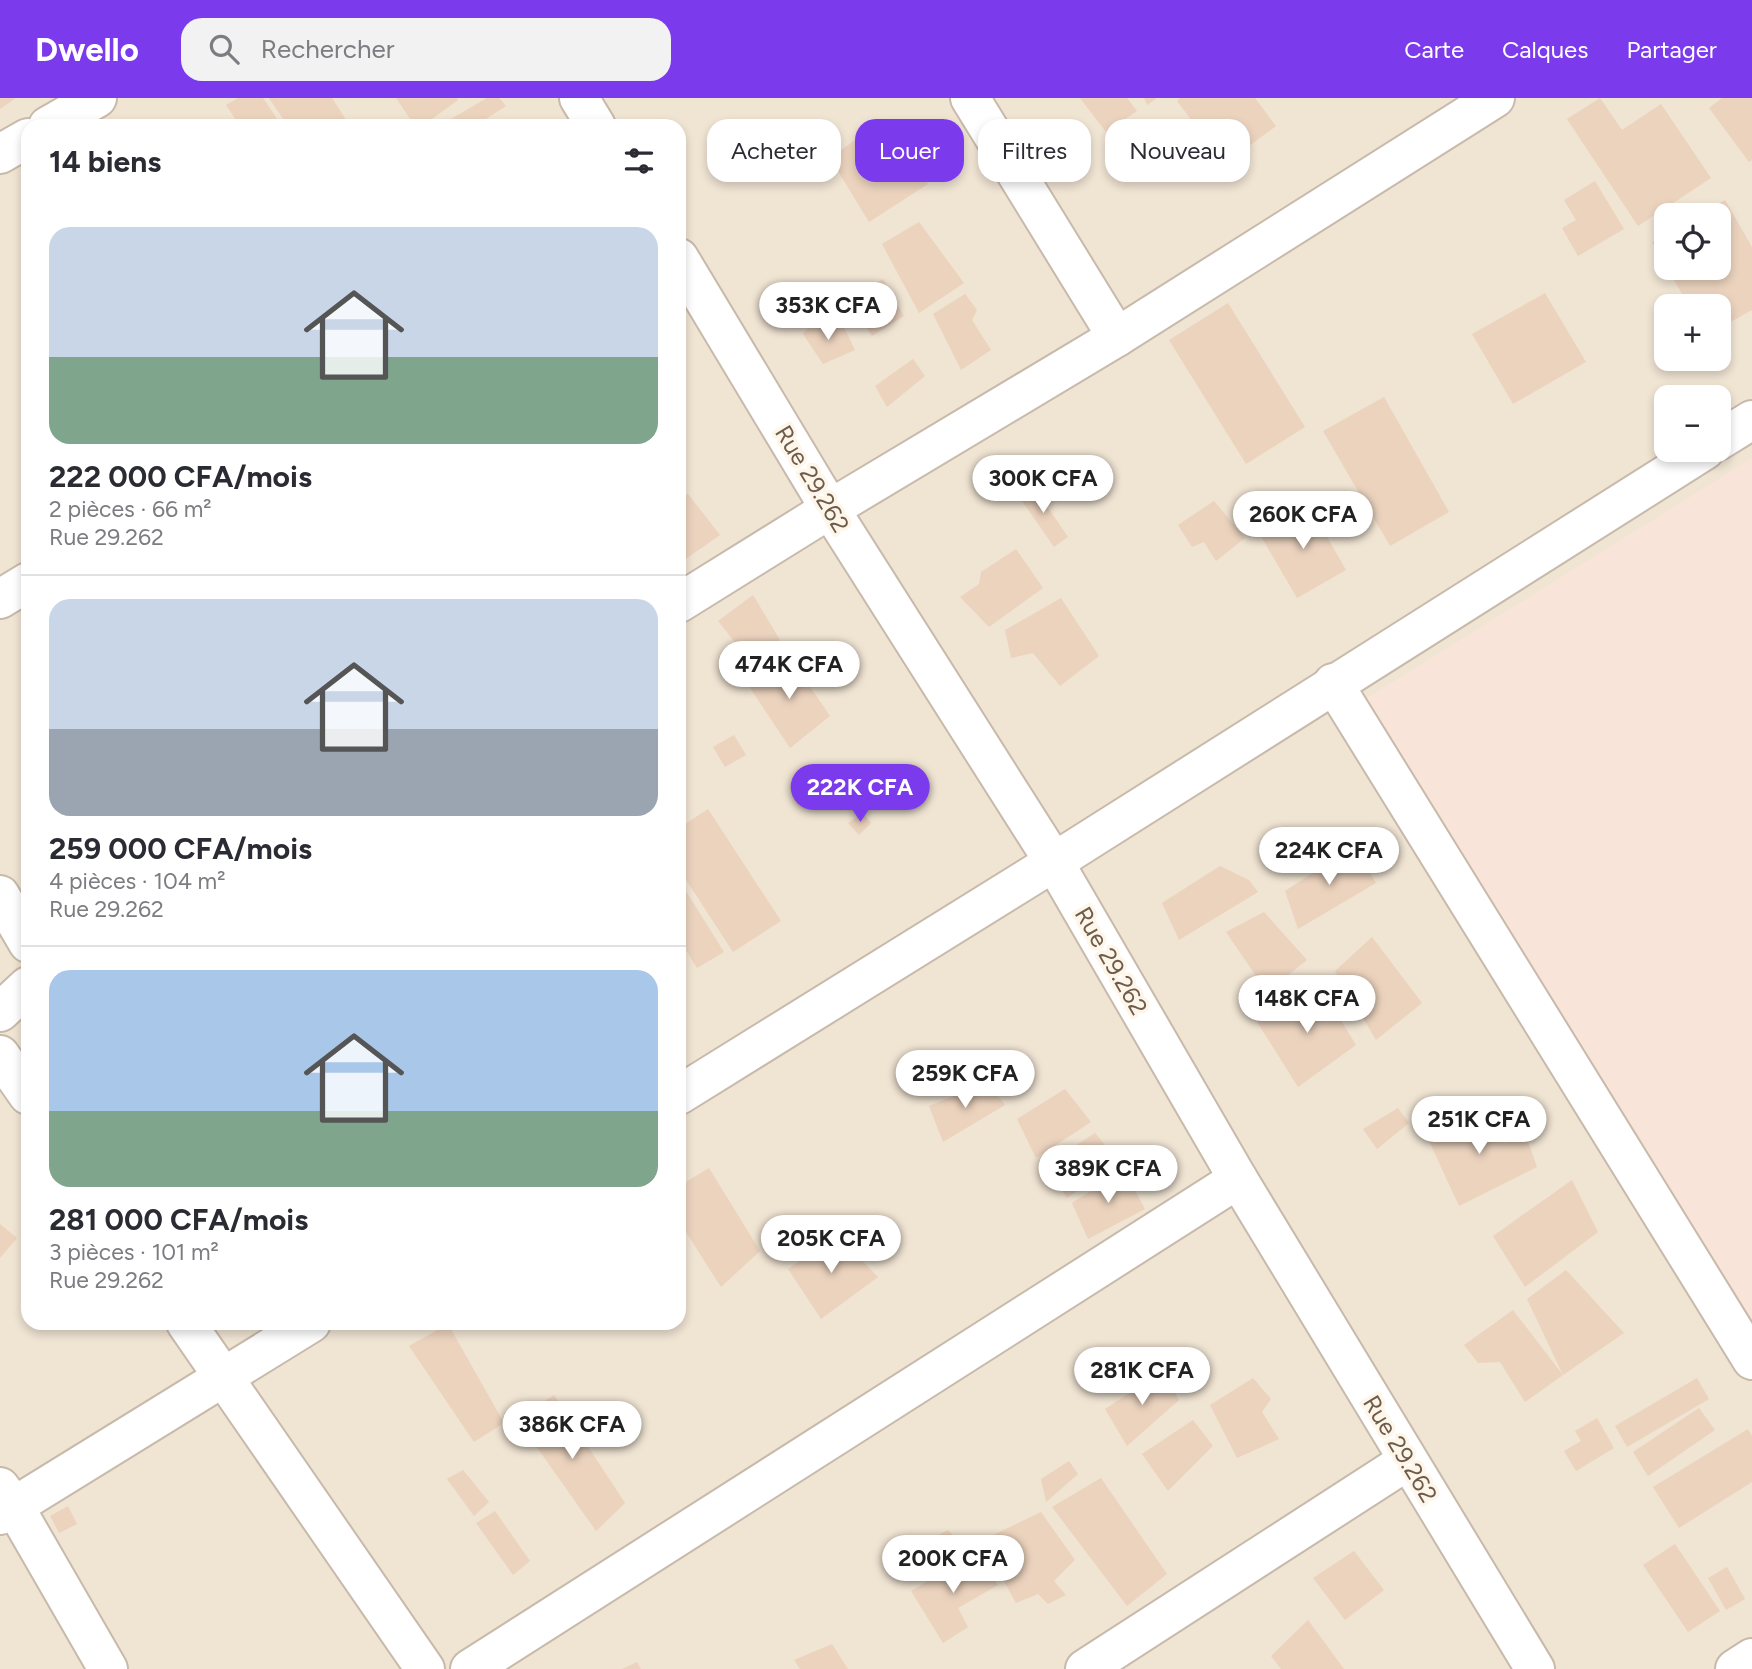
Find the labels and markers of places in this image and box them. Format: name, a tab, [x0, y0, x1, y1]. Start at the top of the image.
pin: 353K CFA	[756, 282, 900, 342]
pin: 300K CFA	[971, 456, 1115, 515]
pin: 260K CFA	[1231, 491, 1375, 551]
pin: 474K CFA	[717, 642, 861, 701]
pin: 222K CFA	[788, 764, 932, 824]
pin: 224K CFA	[1257, 828, 1401, 887]
pin: 148K CFA	[1235, 976, 1379, 1035]
pin: 259K CFA	[893, 1051, 1037, 1110]
pin: 251K CFA	[1407, 1096, 1551, 1156]
pin: 389K CFA	[1036, 1146, 1180, 1205]
pin: 205K CFA	[759, 1216, 903, 1275]
pin: 281K CFA	[1070, 1348, 1214, 1407]
pin: 386K CFA	[500, 1402, 644, 1461]
pin: 200K CFA	[881, 1536, 1025, 1595]

